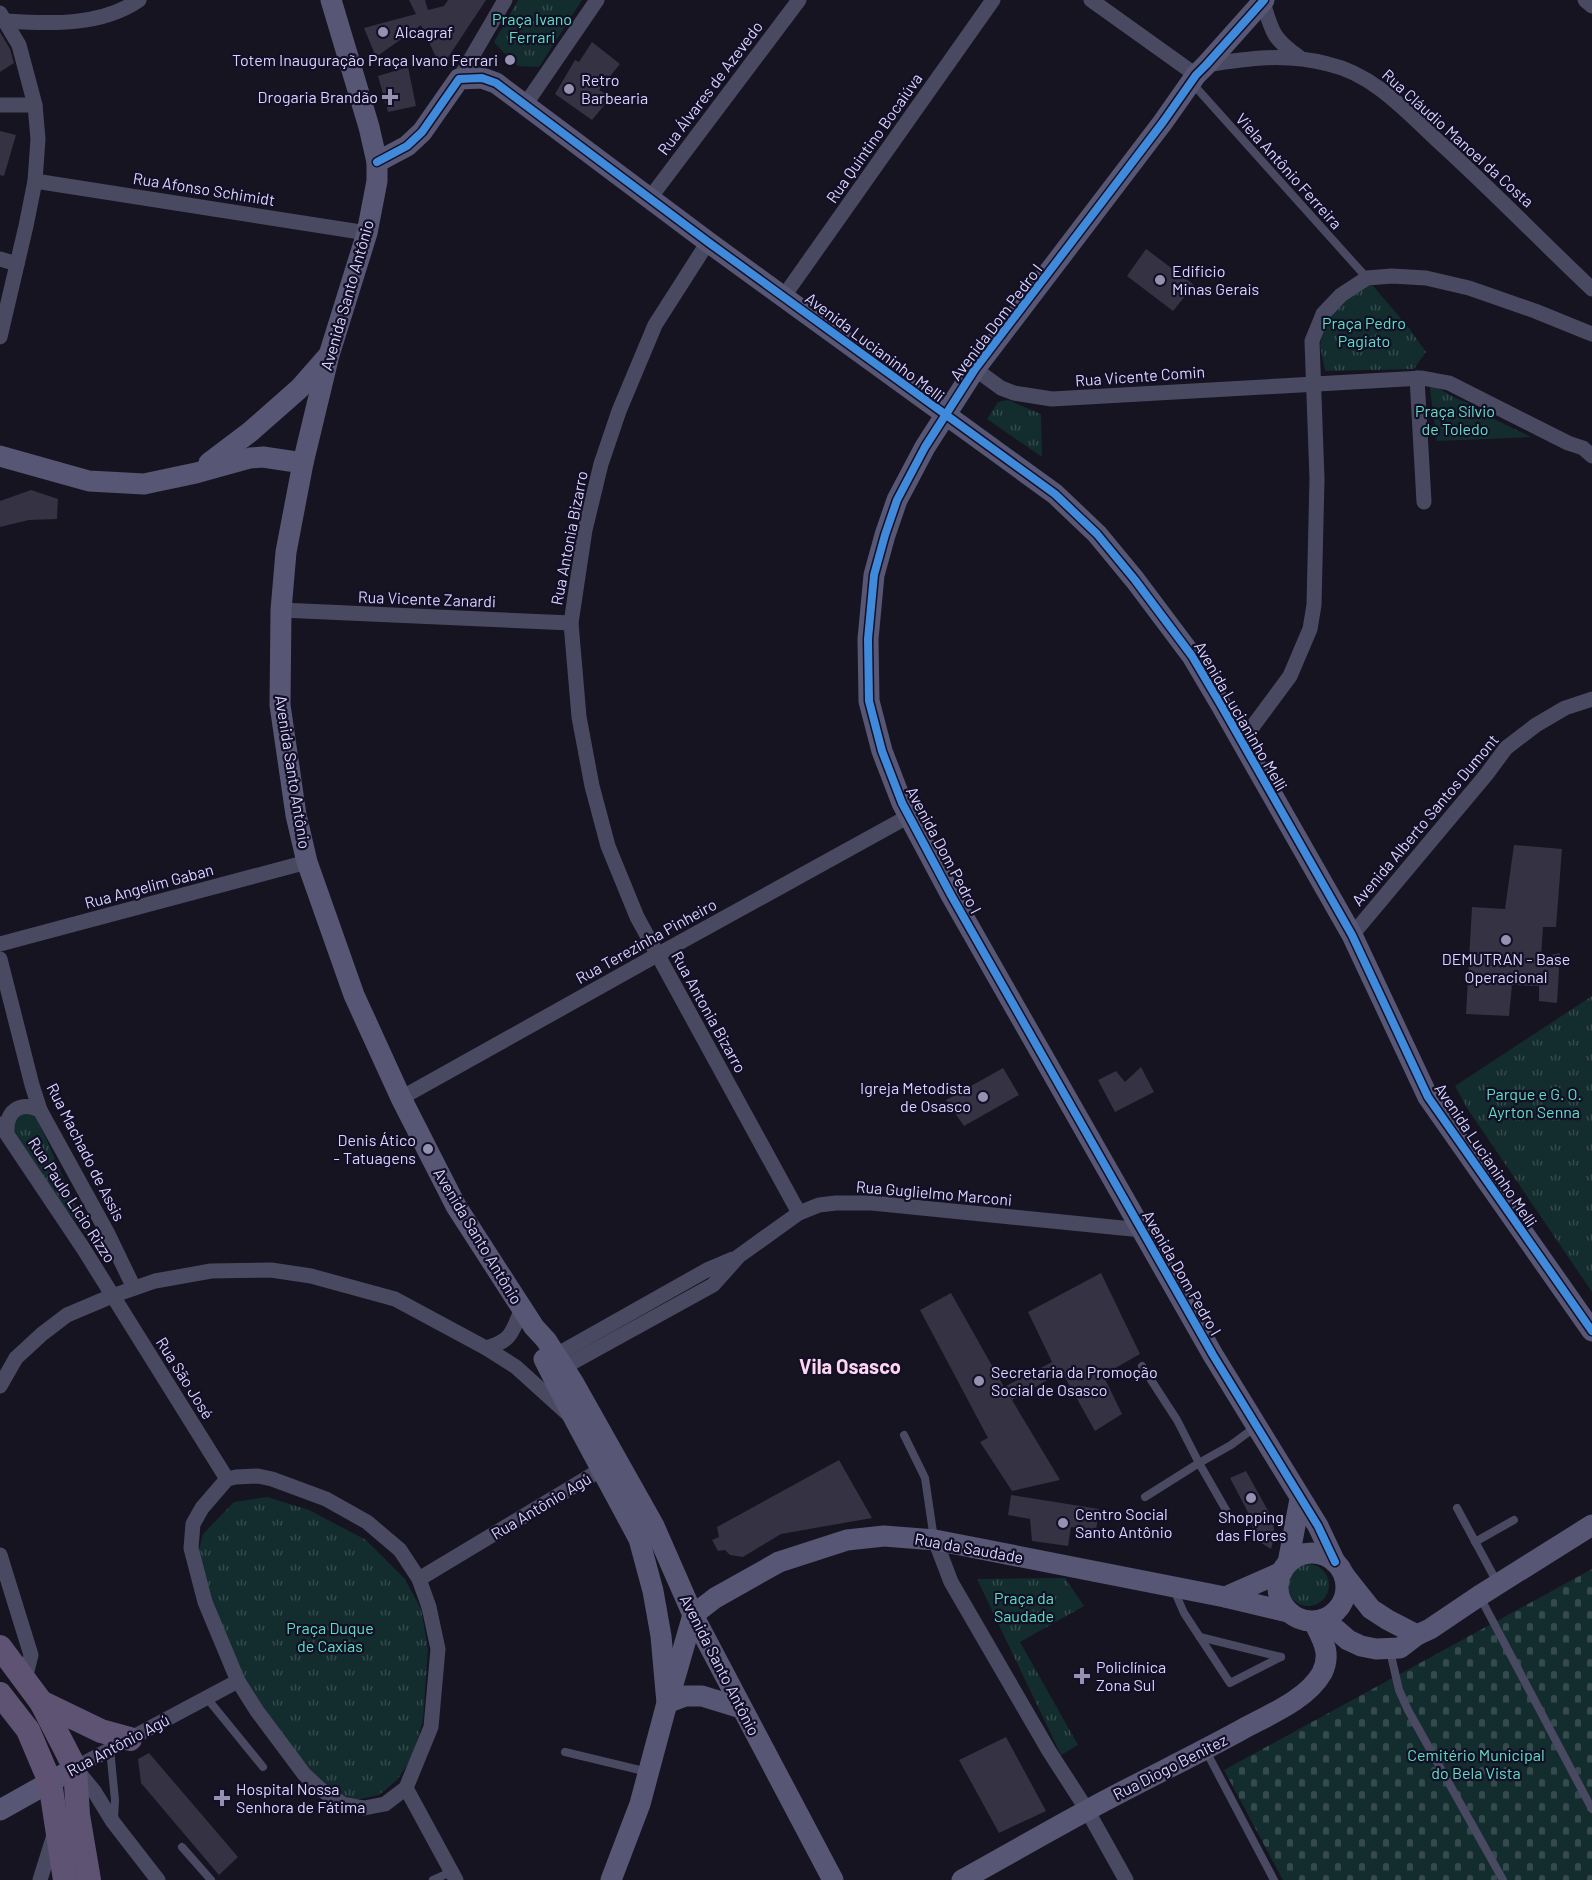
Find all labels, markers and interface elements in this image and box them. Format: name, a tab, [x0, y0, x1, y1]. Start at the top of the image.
park label: Praça Ivano Ferrari	[492, 9, 572, 46]
street label: Rua Álvares de Azevedo	[653, 17, 766, 158]
place label: Alcagraf	[395, 22, 453, 41]
marker: Alcagraf	[376, 25, 390, 39]
place label: Totem Inauguração Praça Ivano Ferrari	[232, 50, 498, 69]
marker: Totem Inauguração Praça Ivano Ferrari	[503, 53, 517, 67]
street label: Rua Cláudio Manoel da Costa	[1379, 65, 1538, 211]
street label: Rua Quintino Bocaiúva	[822, 69, 926, 206]
place label: Retro Barbearia	[581, 70, 648, 107]
marker: Retro Barbearia	[562, 82, 576, 96]
place label: Drogaria Brandão	[258, 87, 378, 106]
marker: Drogaria Brandão	[383, 90, 397, 104]
street label: Viela Antônio Ferreira	[1232, 109, 1346, 233]
street label: Rua Afonso Schimidt	[132, 168, 276, 209]
street label: Avenida Santo Antônio	[316, 218, 377, 372]
street label: Avenida Dom Pedro I	[946, 260, 1046, 384]
place label: Edificio Minas Gerais	[1172, 261, 1259, 298]
marker: Edificio Minas Gerais	[1153, 273, 1167, 287]
street label: Avenida Lucianinho Melli	[802, 288, 949, 405]
park label: Praça Pedro Pagiato	[1322, 313, 1406, 350]
street label: Rua Vicente Comin	[1074, 361, 1206, 390]
park label: Praça Sílvio de Toledo	[1415, 401, 1495, 438]
street label: Rua Antonia Bizarro	[546, 469, 591, 607]
street label: Rua Vicente Zanardi	[358, 587, 496, 610]
street label: Avenida Lucianinho Melli	[1191, 638, 1292, 794]
street label: Avenida Santo Antônio	[272, 694, 315, 850]
street label: Avenida Alberto Santos Dumont	[1347, 730, 1502, 909]
street label: Avenida Dom Pedro I	[903, 783, 986, 917]
street label: Rua Angelim Gaban	[82, 859, 215, 912]
street label: Rua Terezinha Pinheiro	[572, 894, 719, 987]
marker: DEMUTRAN - Base Operacional	[1499, 933, 1513, 947]
street label: Rua Antonia Bizarro	[668, 948, 751, 1076]
place label: DEMUTRAN - Base Operacional	[1442, 949, 1570, 986]
place label: Igreja Metodista de Osasco	[860, 1078, 971, 1115]
street label: Avenida Lucianinho Melli	[1431, 1079, 1542, 1230]
street label: Rua Machado de Assis	[43, 1080, 129, 1224]
park label: Parque e G. O. Ayrton Senna	[1486, 1084, 1582, 1121]
marker: Igreja Metodista de Osasco	[976, 1090, 990, 1104]
place label: Denis Ático - Tatuagens	[334, 1130, 416, 1167]
street label: Rua Paulo Licio Rizzo	[25, 1133, 120, 1266]
marker: Denis Ático - Tatuagens	[421, 1142, 435, 1156]
street label: Avenida Santo Antônio	[430, 1164, 527, 1307]
street label: Rua Guglielmo Marconi	[855, 1176, 1013, 1209]
street label: Avenida Dom Pedro I	[1139, 1207, 1226, 1339]
street label: Rua São José	[153, 1333, 218, 1422]
district label: Vila Osasco	[799, 1354, 901, 1378]
place label: Secretaria da Promoção Social de Osasco	[991, 1362, 1158, 1399]
marker: Secretaria da Promoção Social de Osasco	[972, 1374, 986, 1388]
street label: Rua Antônio Agú	[487, 1468, 594, 1543]
marker: Shopping das Flores	[1244, 1491, 1258, 1505]
place label: Centro Social Santo Antônio	[1075, 1504, 1173, 1541]
place label: Shopping das Flores	[1215, 1507, 1287, 1544]
marker: Centro Social Santo Antônio	[1056, 1516, 1070, 1530]
street label: Rua da Saudade	[913, 1529, 1025, 1566]
park label: Praça da Saudade	[994, 1588, 1054, 1625]
street label: Avenida Santo Antônio	[677, 1591, 764, 1738]
park label: Praça Duque de Caxias	[286, 1618, 374, 1655]
place label: Policlínica Zona Sul	[1096, 1657, 1166, 1694]
marker: Policlínica Zona Sul	[1073, 1667, 1091, 1685]
street label: Rua Antônio Agú	[63, 1710, 172, 1780]
street label: Rua Diogo Benitez	[1110, 1730, 1230, 1803]
park label: Cemitério Municipal do Bela Vista	[1407, 1745, 1545, 1782]
place label: Hospital Nossa Senhora de Fátima	[236, 1779, 365, 1816]
marker: Hospital Nossa Senhora de Fátima	[213, 1789, 231, 1807]

